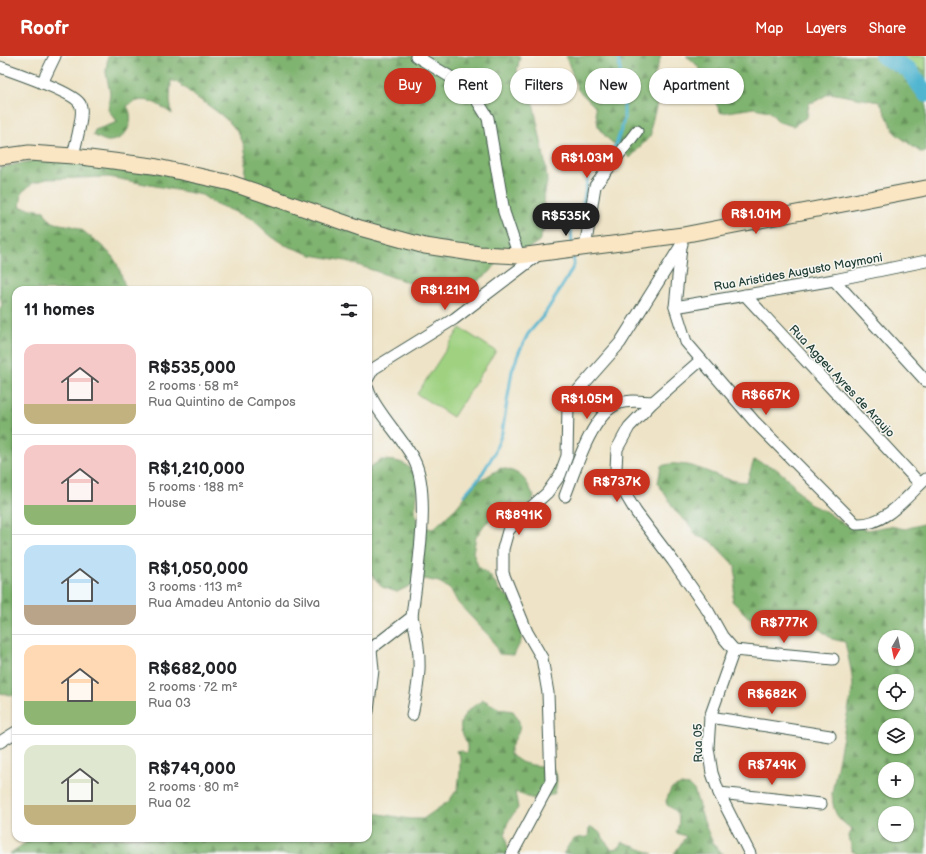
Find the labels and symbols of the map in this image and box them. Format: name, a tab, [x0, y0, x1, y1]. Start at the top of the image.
pin: R$1.03M	[550, 145, 624, 179]
pin: R$1.01M	[719, 201, 793, 235]
pin: R$535K	[533, 203, 599, 237]
street label: Rua Aristides Augusto Maymoni	[713, 250, 884, 295]
pin: R$1.21M	[408, 277, 482, 311]
street label: Rua Aggeu Ayres de Araujo	[786, 322, 898, 441]
pin: R$667K	[733, 382, 799, 416]
pin: R$1.05M	[550, 386, 624, 420]
pin: R$737K	[584, 469, 650, 503]
pin: R$891K	[486, 502, 552, 536]
pin: R$777K	[751, 610, 817, 644]
north arrow	[878, 630, 914, 666]
pin: R$682K	[739, 681, 805, 715]
street label: Rua 05	[691, 723, 706, 763]
pin: R$749K	[739, 752, 805, 786]

